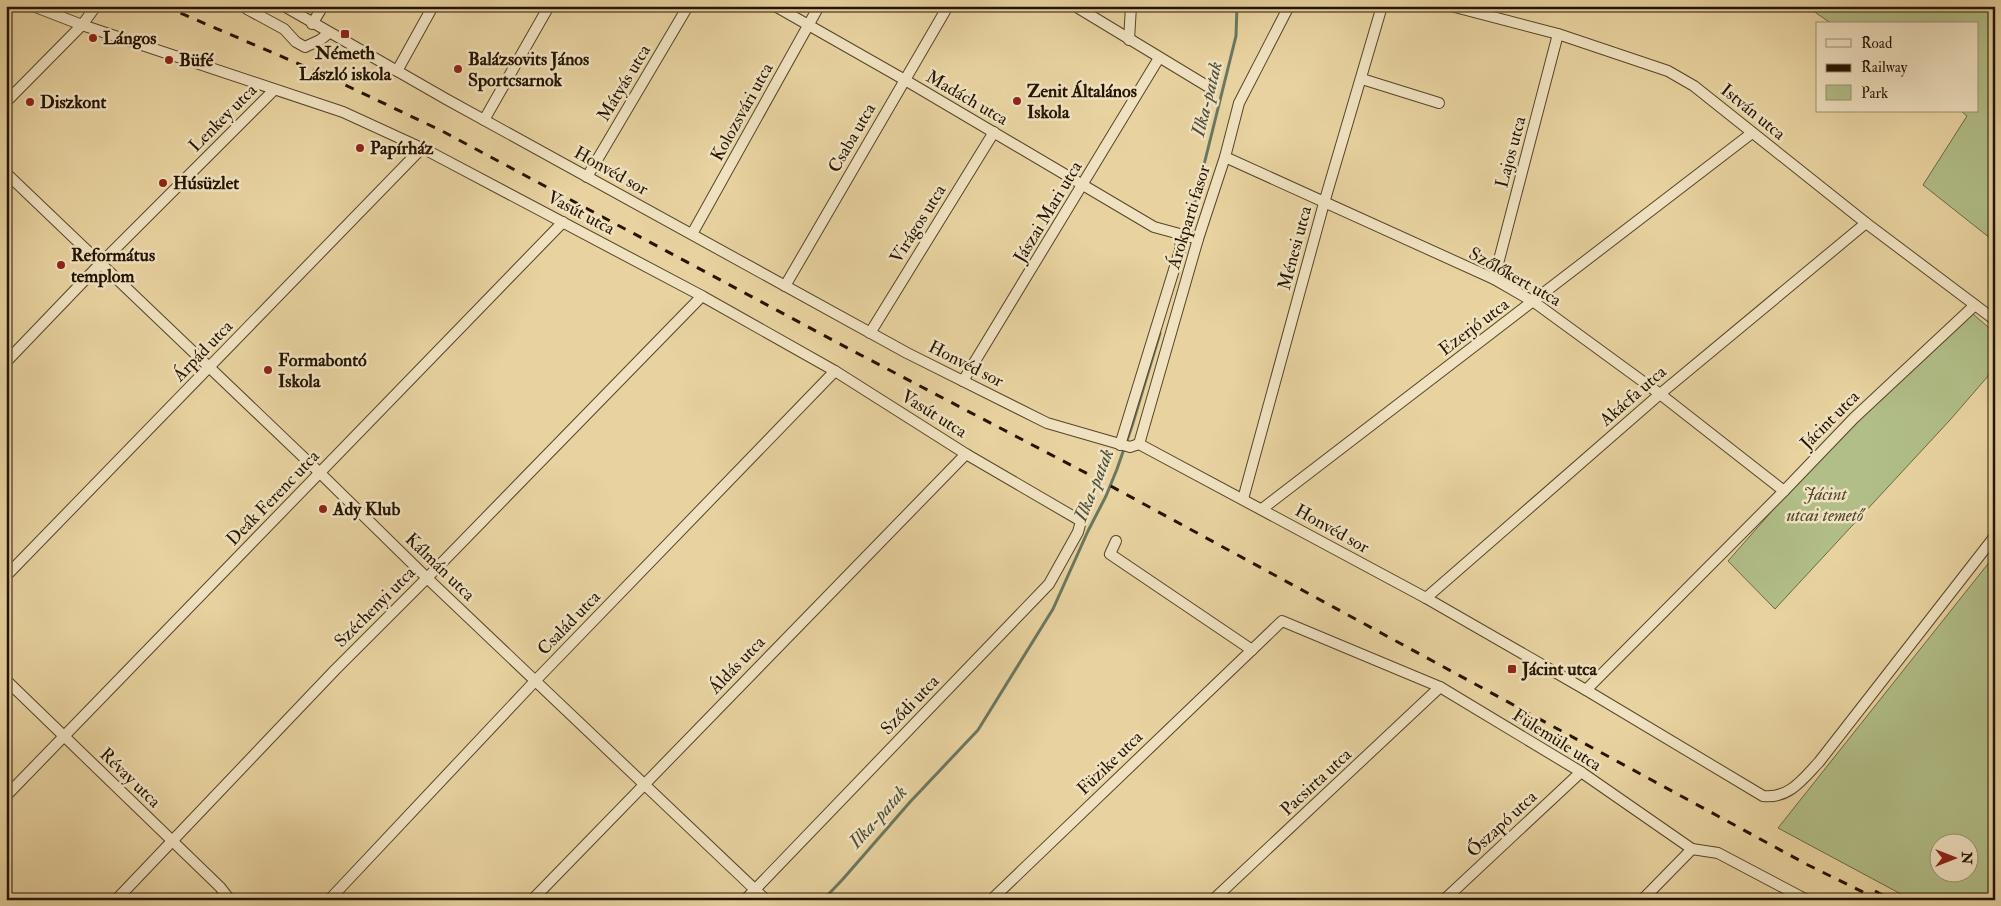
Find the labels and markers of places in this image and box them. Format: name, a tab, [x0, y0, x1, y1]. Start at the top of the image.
place label: Lángos	[103, 27, 156, 50]
marker: Németh László iskola	[339, 28, 351, 40]
marker: Lángos	[87, 32, 99, 44]
place label: Németh László iskola	[299, 42, 392, 86]
place label: Balázsovits János Sportcsarnok	[468, 48, 589, 92]
place label: Büfé	[179, 49, 214, 72]
marker: Büfé	[163, 54, 175, 66]
marker: Balázsovits János Sportcsarnok	[452, 63, 464, 75]
place label: Zenit Általános Iskola	[1027, 79, 1137, 124]
place label: Diszkont	[40, 91, 106, 114]
marker: Zenit Általános Iskola	[1011, 95, 1023, 107]
marker: Diszkont	[24, 96, 36, 108]
place label: Papírház	[370, 137, 434, 160]
marker: Papírház	[354, 142, 366, 154]
place label: Húsüzlet	[173, 172, 239, 195]
marker: Húsüzlet	[157, 177, 169, 189]
place label: Református templom	[71, 244, 155, 288]
marker: Református templom	[55, 259, 67, 271]
place label: Formabontó Iskola	[278, 349, 367, 393]
marker: Formabontó Iskola	[262, 364, 274, 376]
place label: Ady Klub	[332, 498, 400, 521]
marker: Ady Klub	[317, 503, 329, 515]
place label: Jácint utca	[1521, 658, 1597, 681]
marker: Jácint utca	[1506, 663, 1518, 675]

